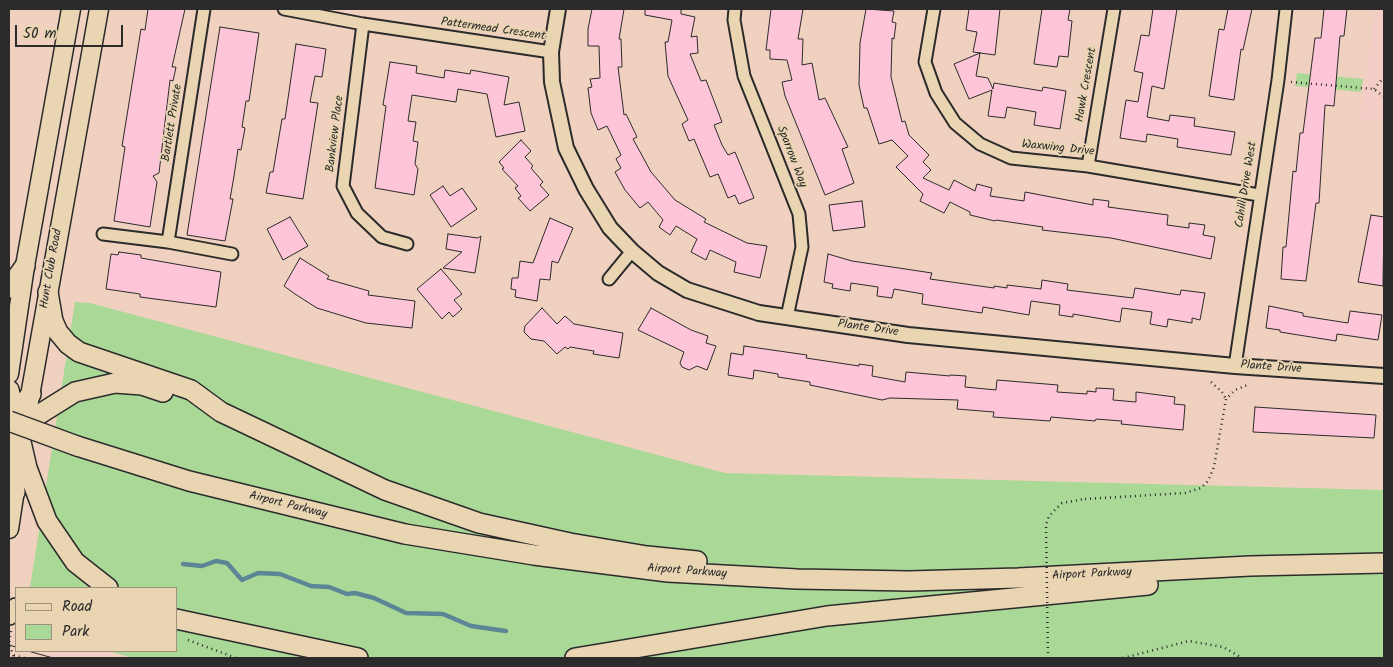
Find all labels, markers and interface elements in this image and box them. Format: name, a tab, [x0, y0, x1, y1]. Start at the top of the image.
scale bar	[18, 15, 125, 47]
street label: Pattermead Crescent	[440, 16, 546, 44]
text: 50 m	[23, 22, 57, 46]
street label: Hawk Crescent	[1073, 47, 1101, 123]
street label: Bartlett Private	[160, 83, 186, 163]
street label: Bankview Place	[324, 95, 348, 173]
street label: Sparrow Way	[773, 124, 809, 190]
street label: Waxwing Drive	[1021, 138, 1095, 160]
street label: Cahill Drive West	[1233, 141, 1261, 229]
street label: Hunt Club Road	[38, 228, 66, 310]
street label: Plante Drive	[837, 318, 899, 340]
street label: Plante Drive	[1240, 359, 1302, 377]
street label: Airport Parkway	[248, 489, 328, 523]
street label: Airport Parkway	[647, 562, 727, 582]
street label: Airport Parkway	[1052, 566, 1132, 584]
legend	[15, 587, 178, 652]
text: Road	[62, 595, 92, 619]
text: Park	[62, 620, 89, 644]

